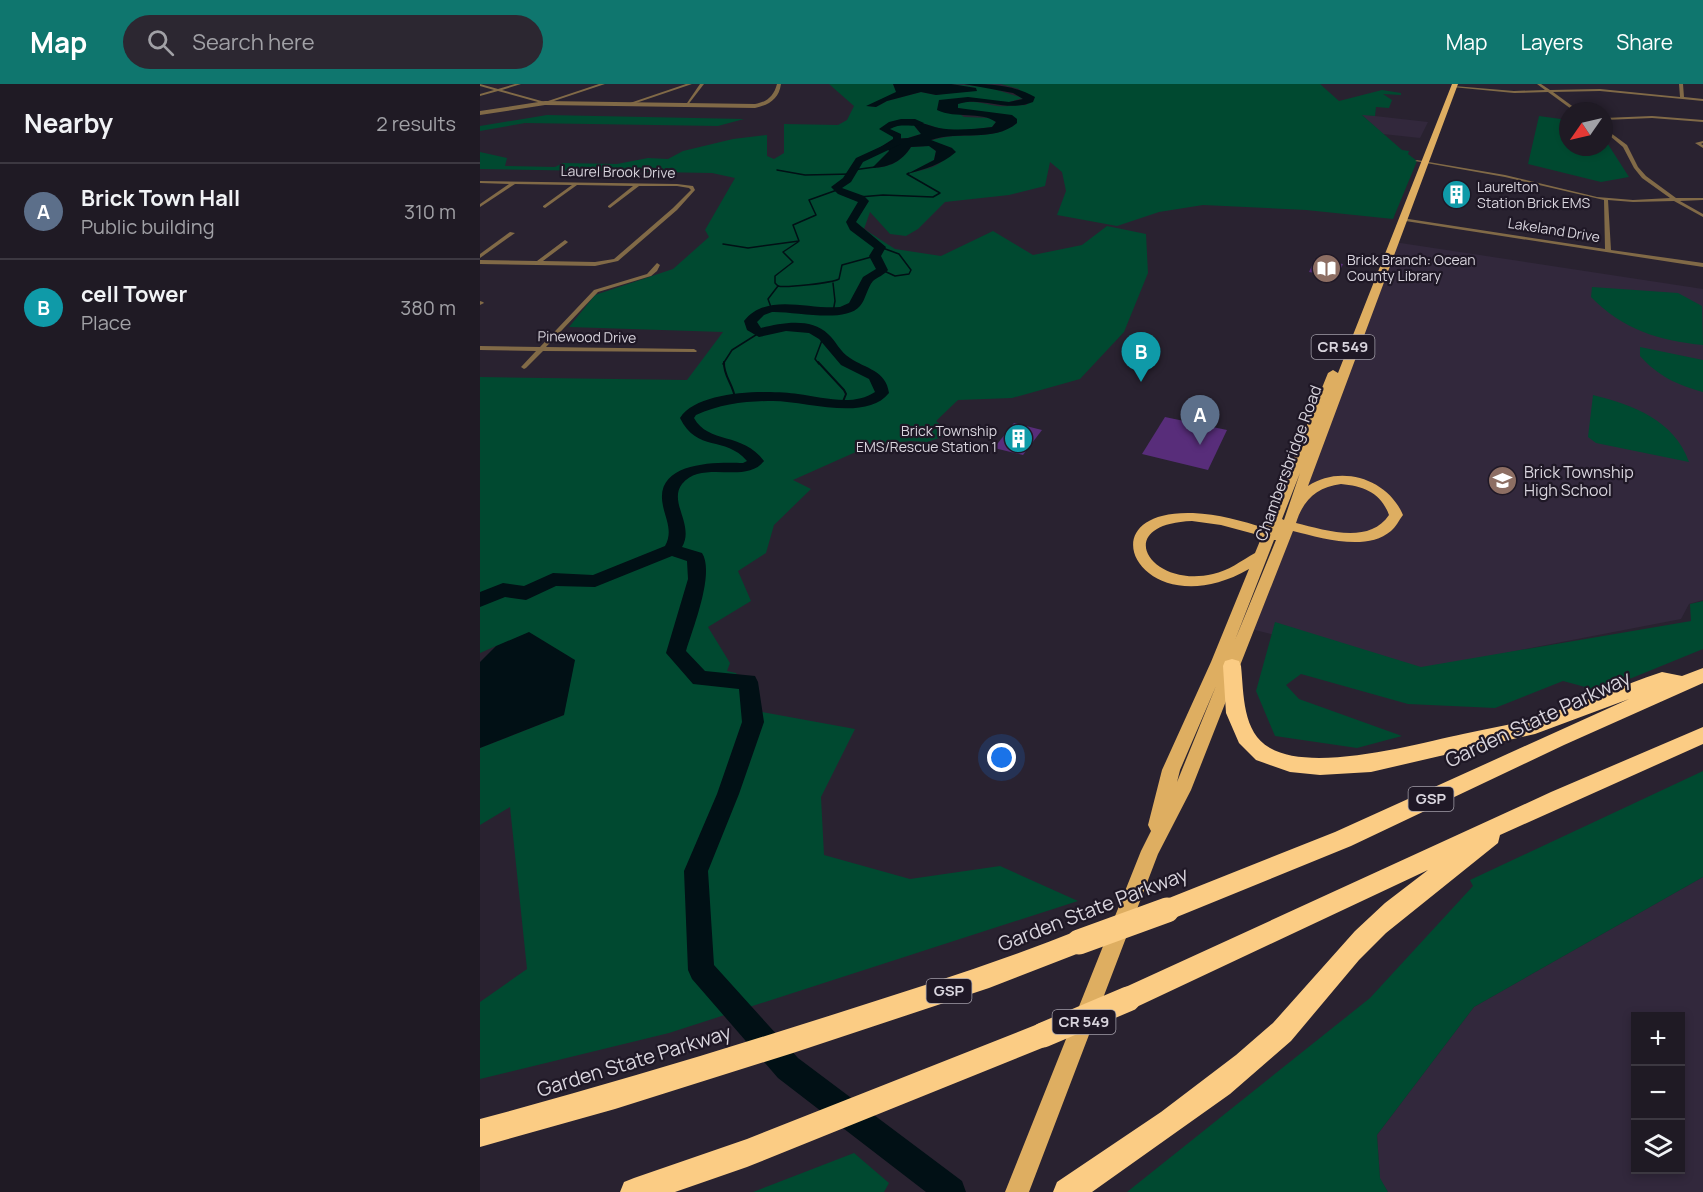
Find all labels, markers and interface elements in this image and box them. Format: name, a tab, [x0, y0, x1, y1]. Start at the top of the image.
search box	[123, 15, 543, 69]
text: Map	[30, 23, 87, 61]
icon: search	[144, 26, 177, 59]
text: Search here	[192, 27, 315, 57]
text: Map	[1446, 28, 1487, 56]
text: Layers	[1520, 28, 1583, 56]
text: Share	[1616, 28, 1673, 56]
north arrow	[1559, 102, 1613, 156]
text: Nearby	[24, 105, 113, 141]
text: 2 results	[376, 110, 456, 137]
street label: Laurel Brook Drive	[560, 161, 676, 182]
place label: Laurelton Station Brick EMS	[1477, 177, 1590, 212]
building icon: Laurelton Station Brick EMS	[1440, 179, 1472, 211]
text: Brick Town Hall	[81, 183, 240, 213]
text: A	[37, 198, 50, 225]
text: 310 m	[404, 198, 456, 225]
text: Public building	[81, 213, 215, 240]
street label: Lakeland Drive	[1507, 213, 1602, 246]
place label: Brick Branch: Ocean County Library	[1347, 250, 1476, 285]
library icon: Brick Branch: Ocean County Library	[1310, 252, 1342, 284]
text: cell Tower	[81, 279, 187, 309]
text: B	[37, 294, 50, 321]
text: 380 m	[400, 294, 456, 321]
text: Place	[81, 309, 131, 336]
street label: Pinewood Drive	[537, 326, 637, 347]
pin: B	[1122, 332, 1160, 382]
road number: CR 549	[1312, 335, 1374, 359]
street label: Chambersbridge Road	[1250, 382, 1326, 544]
pin: A	[1180, 396, 1220, 445]
place label: Brick Township EMS/Rescue Station 1	[856, 421, 997, 456]
building icon: Brick Township EMS/Rescue Station 1	[1002, 423, 1034, 455]
place label: Brick Township High School	[1524, 461, 1634, 501]
school or university icon: Brick Township High School	[1487, 465, 1519, 497]
street label: Garden State Parkway	[1441, 663, 1635, 773]
your location	[987, 743, 1016, 772]
road number: GSP	[1408, 787, 1454, 811]
street label: Garden State Parkway	[994, 860, 1192, 957]
road number: GSP	[926, 979, 972, 1003]
road number: CR 549	[1052, 1010, 1116, 1034]
map controls	[1631, 1012, 1685, 1174]
button: +	[1631, 1012, 1685, 1066]
street label: Garden State Parkway	[533, 1018, 735, 1103]
button: −	[1631, 1066, 1685, 1120]
button: layers	[1631, 1120, 1685, 1174]

